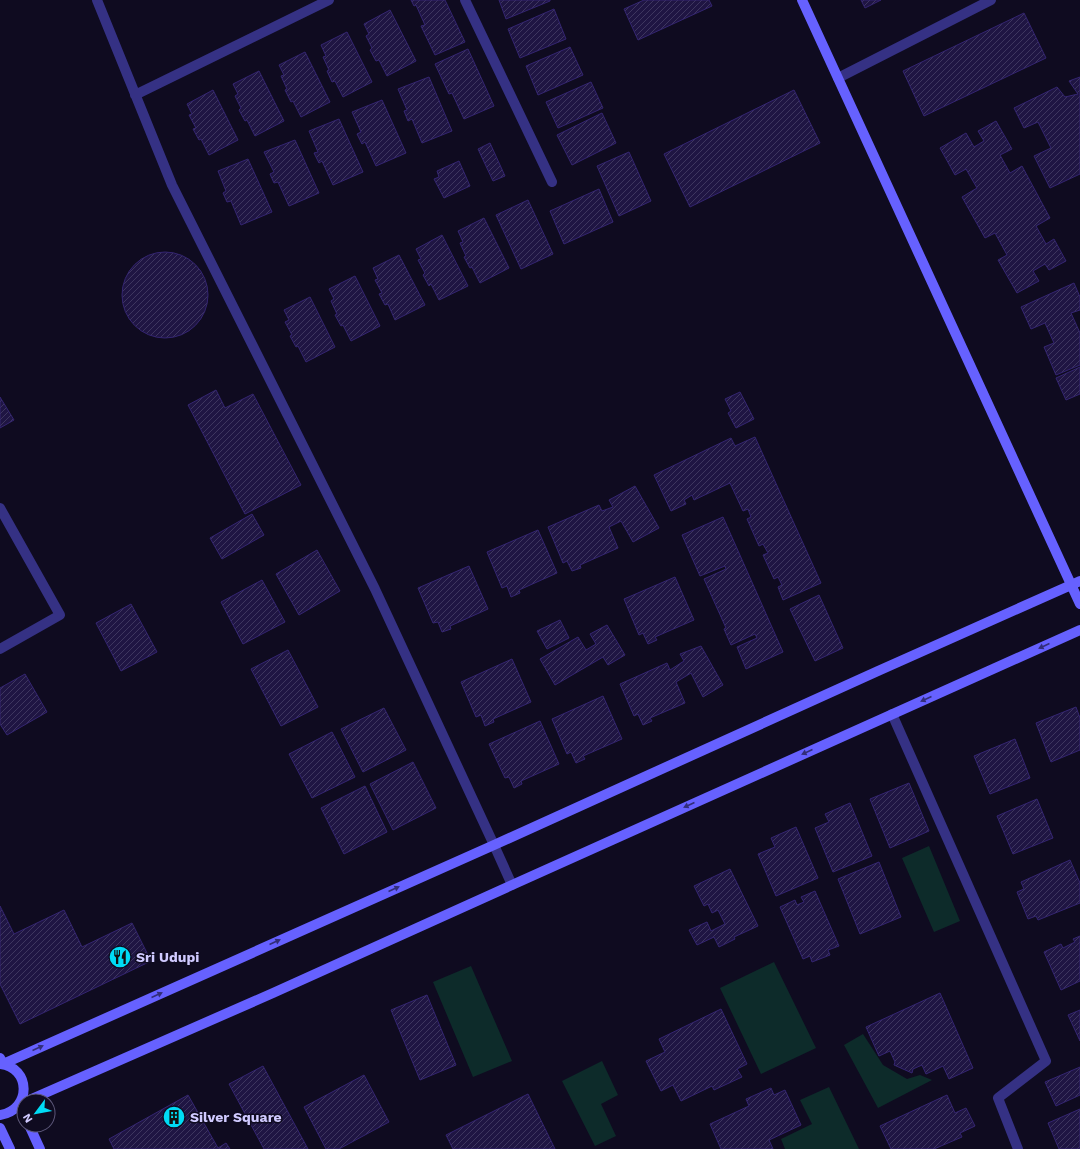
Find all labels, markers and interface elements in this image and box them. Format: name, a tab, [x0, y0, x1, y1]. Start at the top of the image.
one-way arrow	[1038, 643, 1050, 649]
one-way arrow	[920, 696, 931, 702]
one-way arrow	[801, 749, 813, 755]
one-way arrow	[683, 802, 694, 808]
one-way arrow	[389, 886, 400, 892]
one-way arrow	[270, 939, 281, 945]
restaurant icon: Sri Udupi	[107, 944, 133, 970]
place label: Sri Udupi	[136, 949, 199, 965]
one-way arrow	[151, 992, 162, 998]
one-way arrow	[33, 1045, 44, 1051]
north arrow	[16, 1093, 56, 1133]
building icon: Silver Square	[161, 1104, 187, 1130]
place label: Silver Square	[190, 1109, 282, 1125]
text: N	[20, 1111, 36, 1125]

